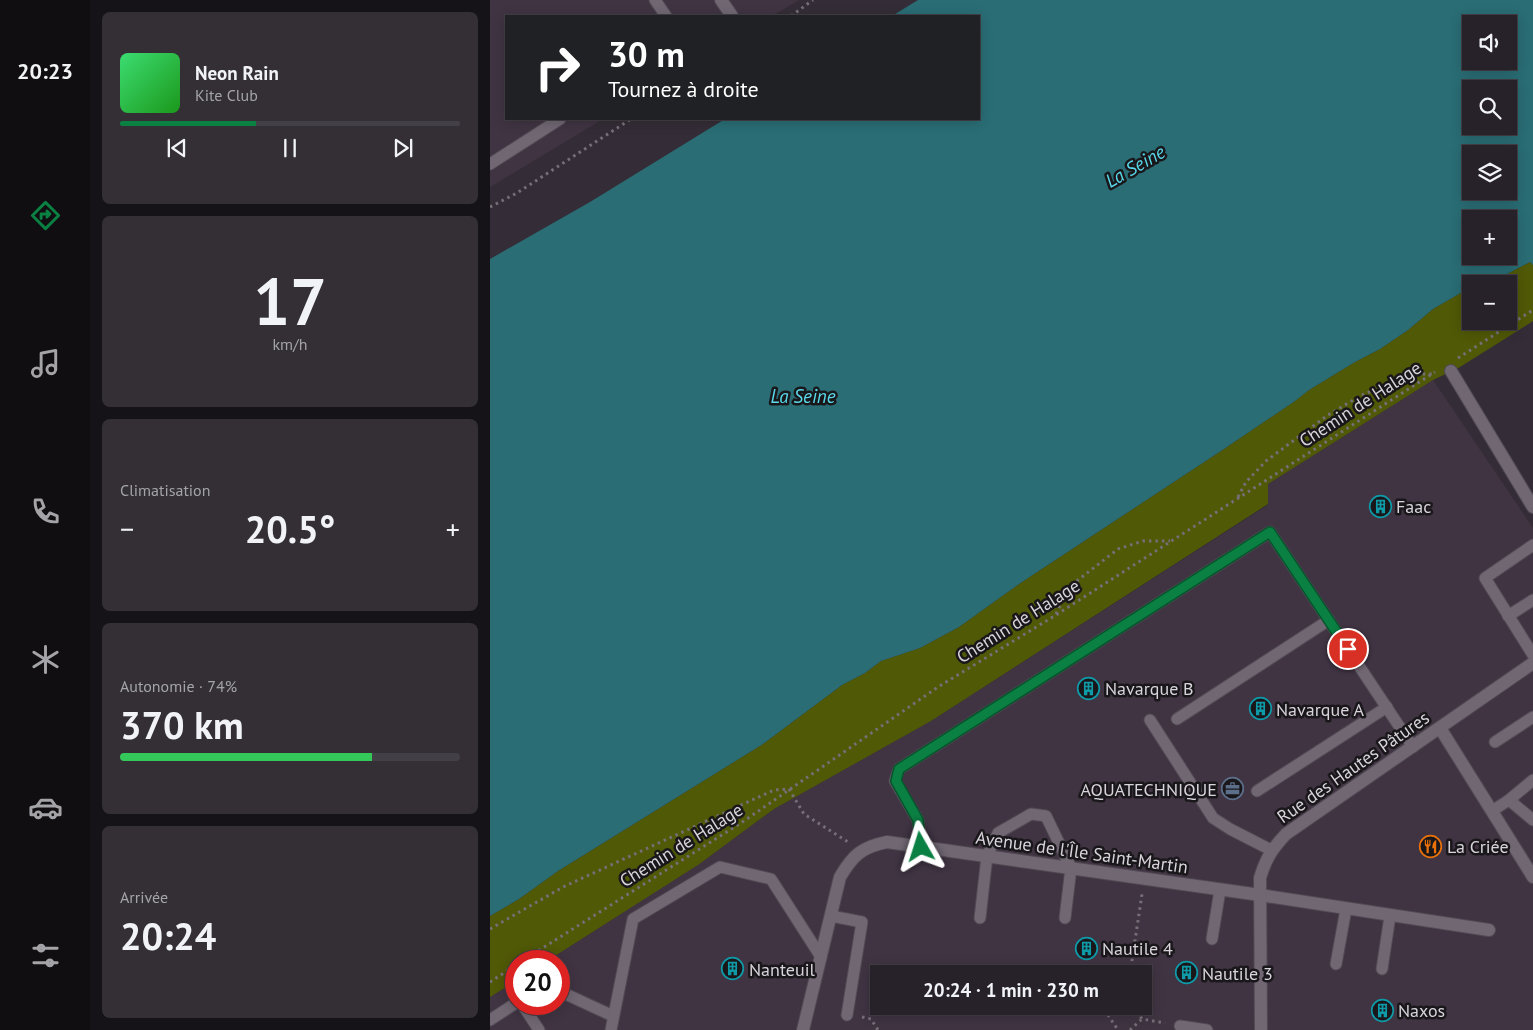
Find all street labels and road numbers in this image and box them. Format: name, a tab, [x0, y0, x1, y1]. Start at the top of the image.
street label: Chemin de Halage	[1295, 356, 1425, 452]
street label: Chemin de Halage	[952, 574, 1084, 668]
street label: Rue des Hautes Pâtures	[1272, 706, 1434, 828]
street label: Chemin de Halage	[615, 798, 747, 892]
street label: Avenue de l'Île Saint-Martin	[974, 826, 1190, 878]

